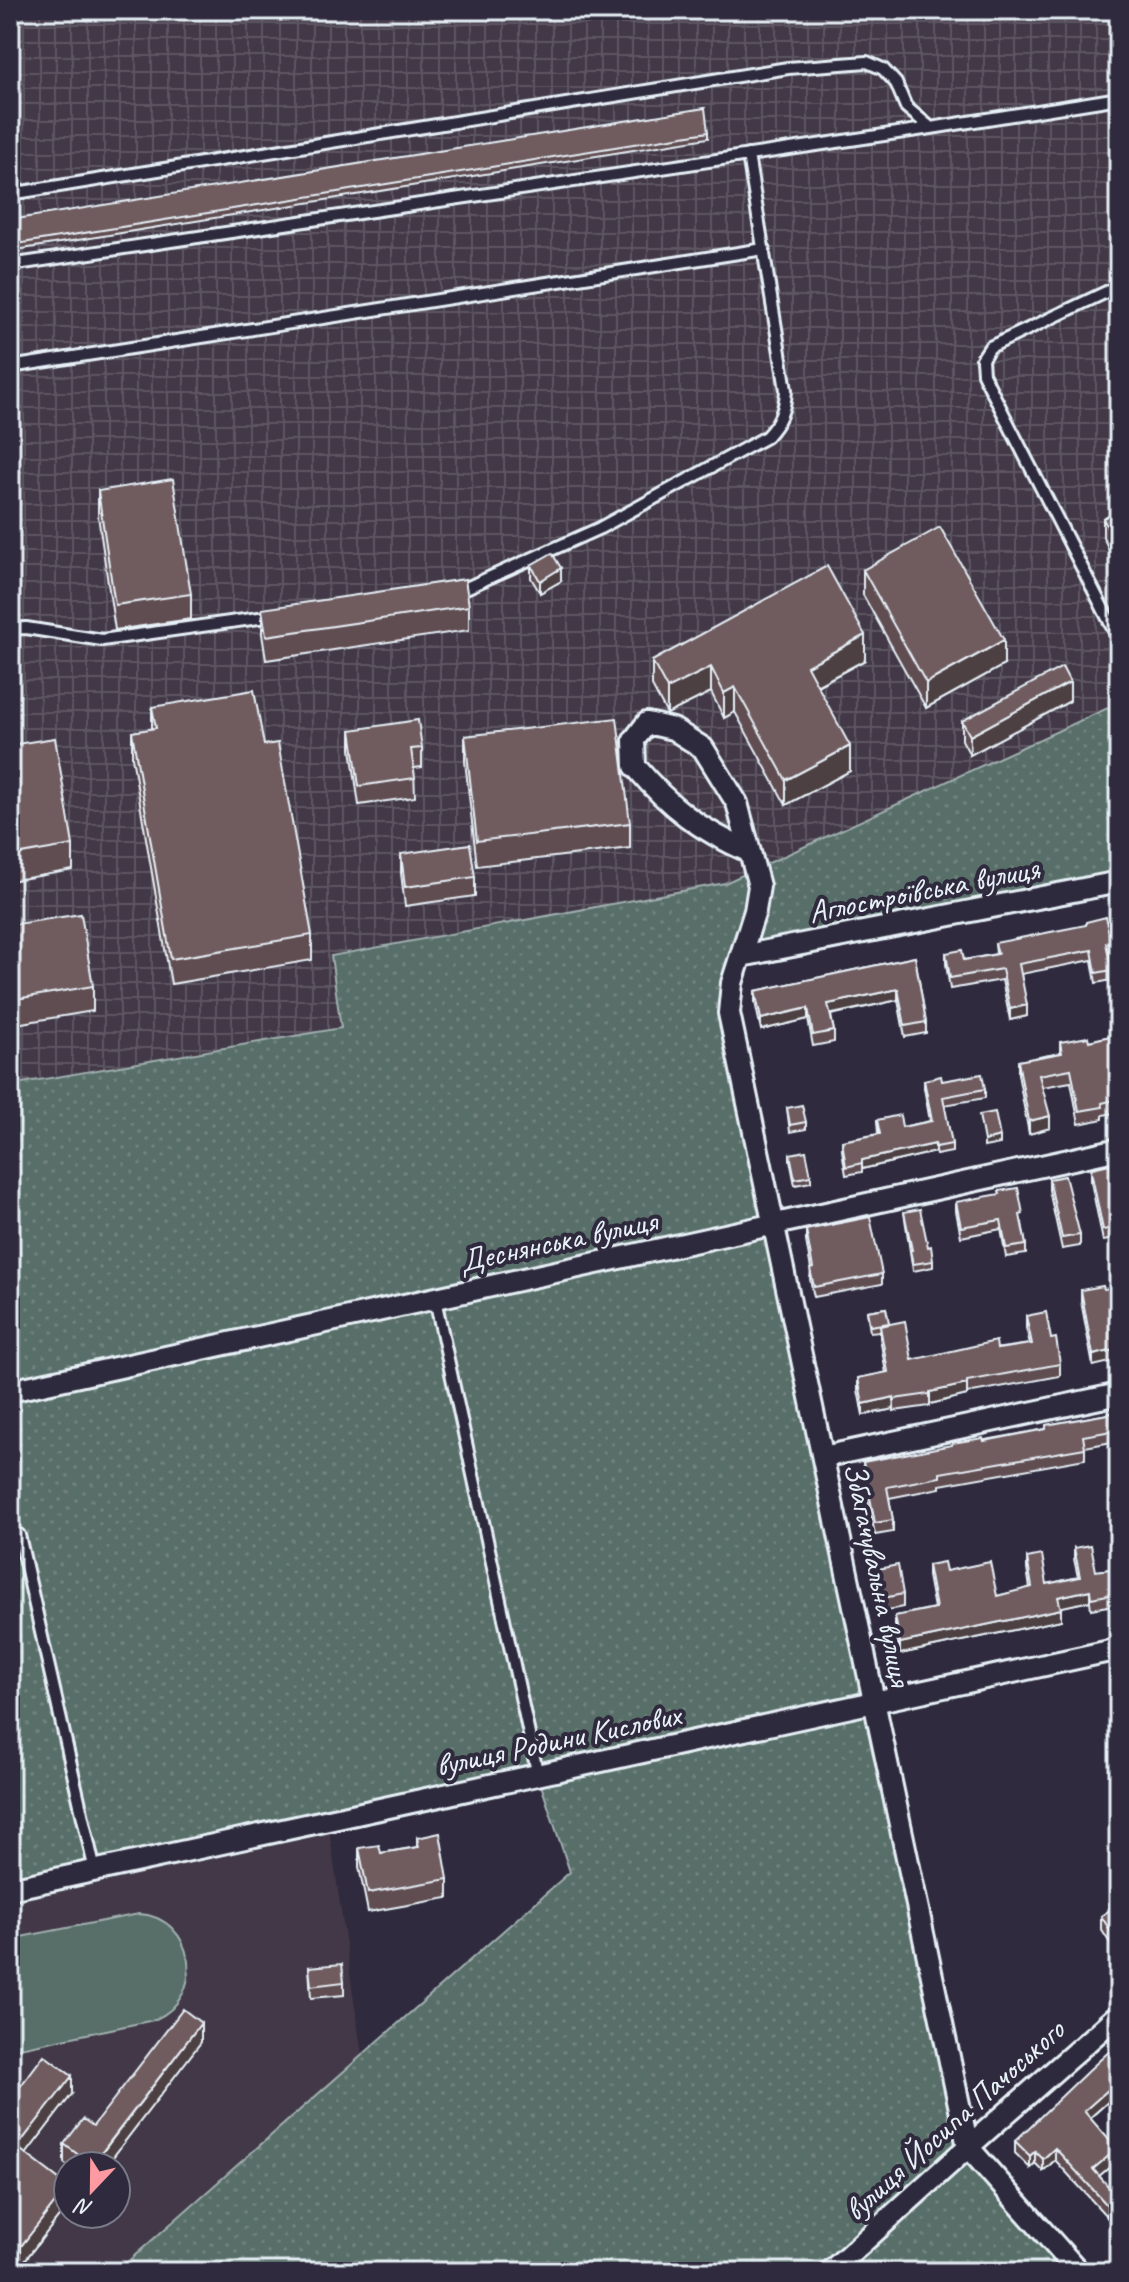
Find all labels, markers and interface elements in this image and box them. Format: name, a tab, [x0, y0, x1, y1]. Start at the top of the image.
street label: Аглостроївська вулиця	[805, 847, 1044, 932]
street label: Деснянська вулиця	[455, 1200, 663, 1282]
street label: Збагачувальна вулиця	[834, 1458, 922, 1692]
street label: вулиця Родини Кислових	[432, 1694, 686, 1786]
street label: вулиця Йосипа Пачоського	[835, 2009, 1074, 2230]
north arrow	[52, 2150, 132, 2230]
text: N	[70, 2191, 96, 2223]

